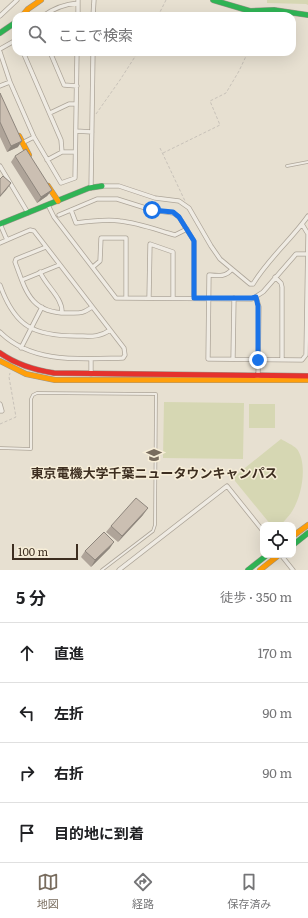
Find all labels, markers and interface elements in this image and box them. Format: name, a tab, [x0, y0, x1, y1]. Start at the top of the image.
search box	[12, 12, 296, 56]
icon: search	[26, 23, 48, 45]
text: ここで検索	[58, 23, 133, 46]
route start	[143, 201, 161, 219]
route end	[249, 351, 267, 369]
school or university icon: 東京電機大学千葉ニュータウンキャンパス	[145, 446, 163, 464]
place label: 東京電機大学千葉ニュータウンキャンパス	[30, 463, 278, 482]
map controls	[260, 522, 296, 558]
button: locate	[260, 522, 296, 558]
scale bar	[12, 542, 78, 561]
text: 100 m	[18, 543, 48, 559]
text: 5 分	[16, 584, 46, 609]
text: 徒歩 · 350 m	[220, 587, 292, 606]
text: 直進	[54, 641, 84, 664]
icon: ahead	[16, 642, 38, 664]
text: 170 m	[258, 643, 292, 662]
text: 左折	[54, 701, 84, 724]
icon: left	[16, 702, 38, 724]
text: 90 m	[262, 703, 292, 722]
text: 右折	[54, 761, 84, 784]
icon: right	[16, 762, 38, 784]
text: 90 m	[262, 763, 292, 782]
text: 目的地に到着	[54, 821, 144, 844]
icon: arrive	[16, 822, 38, 844]
tab: 地図	[37, 871, 59, 911]
tab: 経路	[132, 871, 154, 911]
tab: 保存済み	[227, 871, 271, 911]

